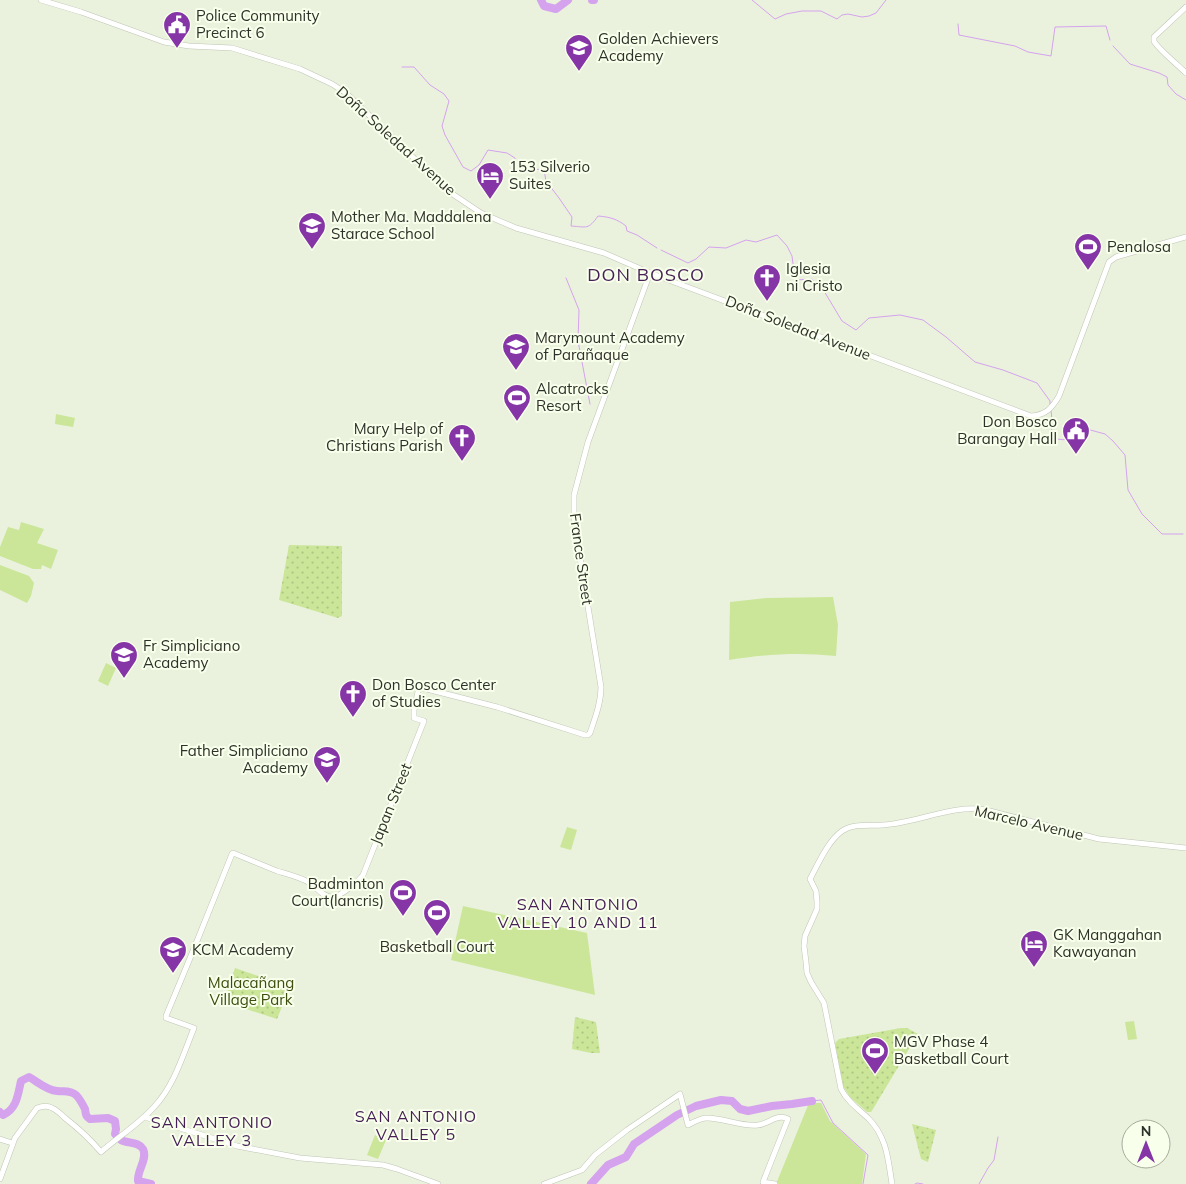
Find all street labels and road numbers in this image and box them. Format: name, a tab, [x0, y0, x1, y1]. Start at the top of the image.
street label: Doña Soledad Avenue	[333, 82, 460, 199]
street label: Doña Soledad Avenue	[723, 291, 874, 364]
street label: France Street	[566, 512, 597, 606]
street label: Japan Street	[366, 760, 415, 847]
street label: Marcelo Avenue	[973, 801, 1085, 844]

